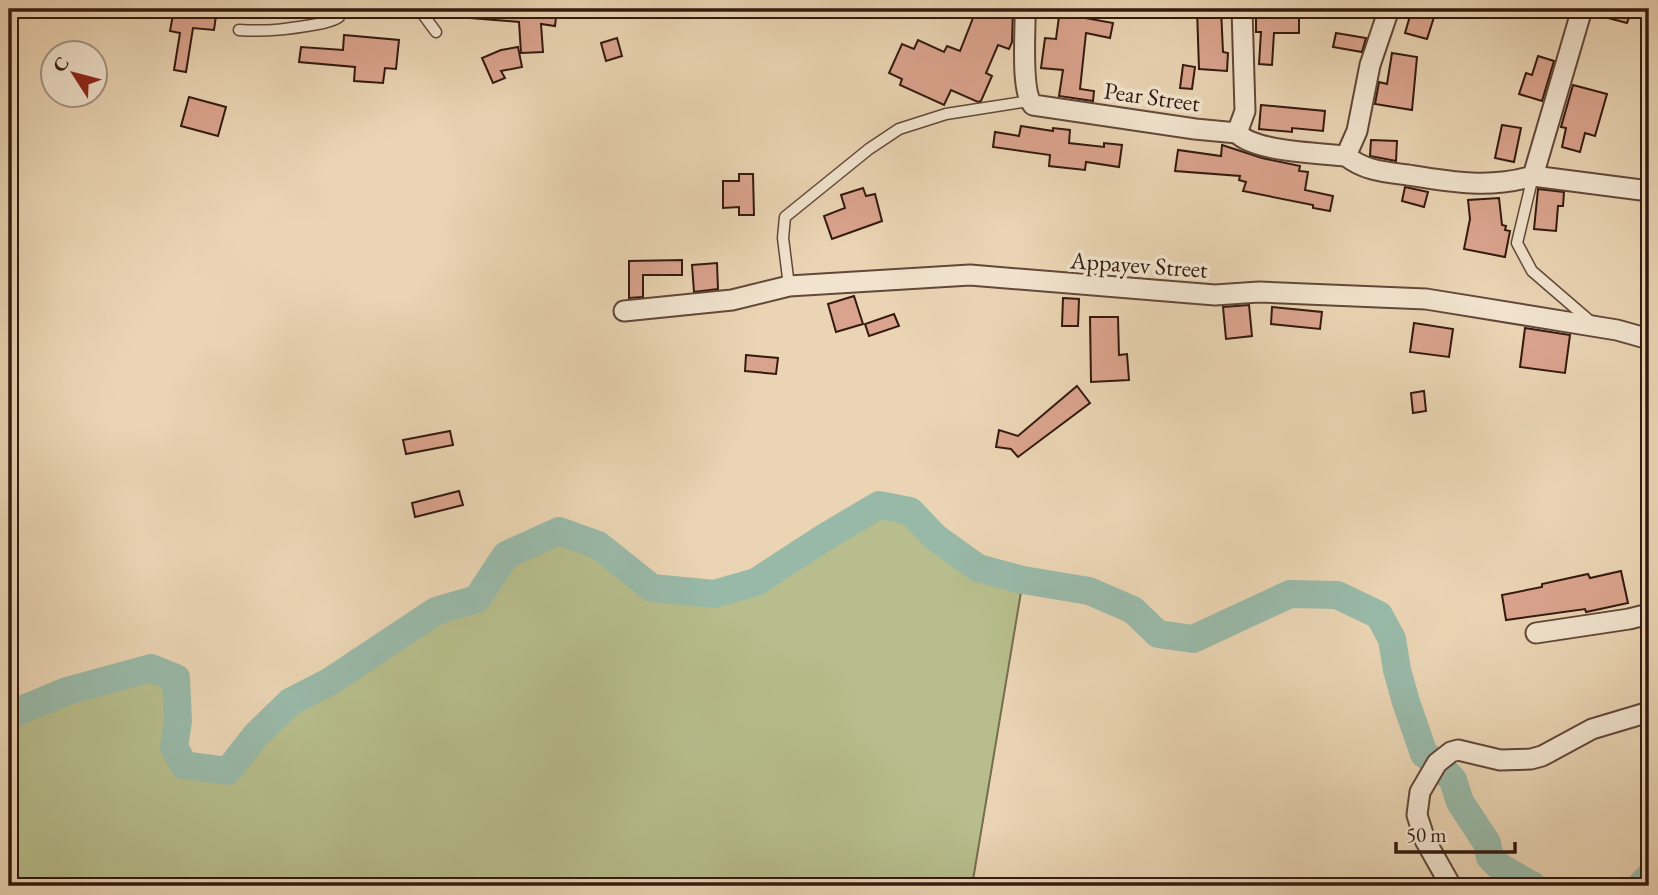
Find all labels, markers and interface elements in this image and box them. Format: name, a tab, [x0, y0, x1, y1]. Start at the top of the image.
north arrow	[38, 38, 108, 108]
text: С	[47, 51, 75, 77]
street label: Pear Street	[1102, 74, 1202, 119]
street label: Appayev Street	[1068, 244, 1209, 285]
scale bar	[1396, 811, 1514, 855]
text: 50 m	[1406, 821, 1447, 848]

